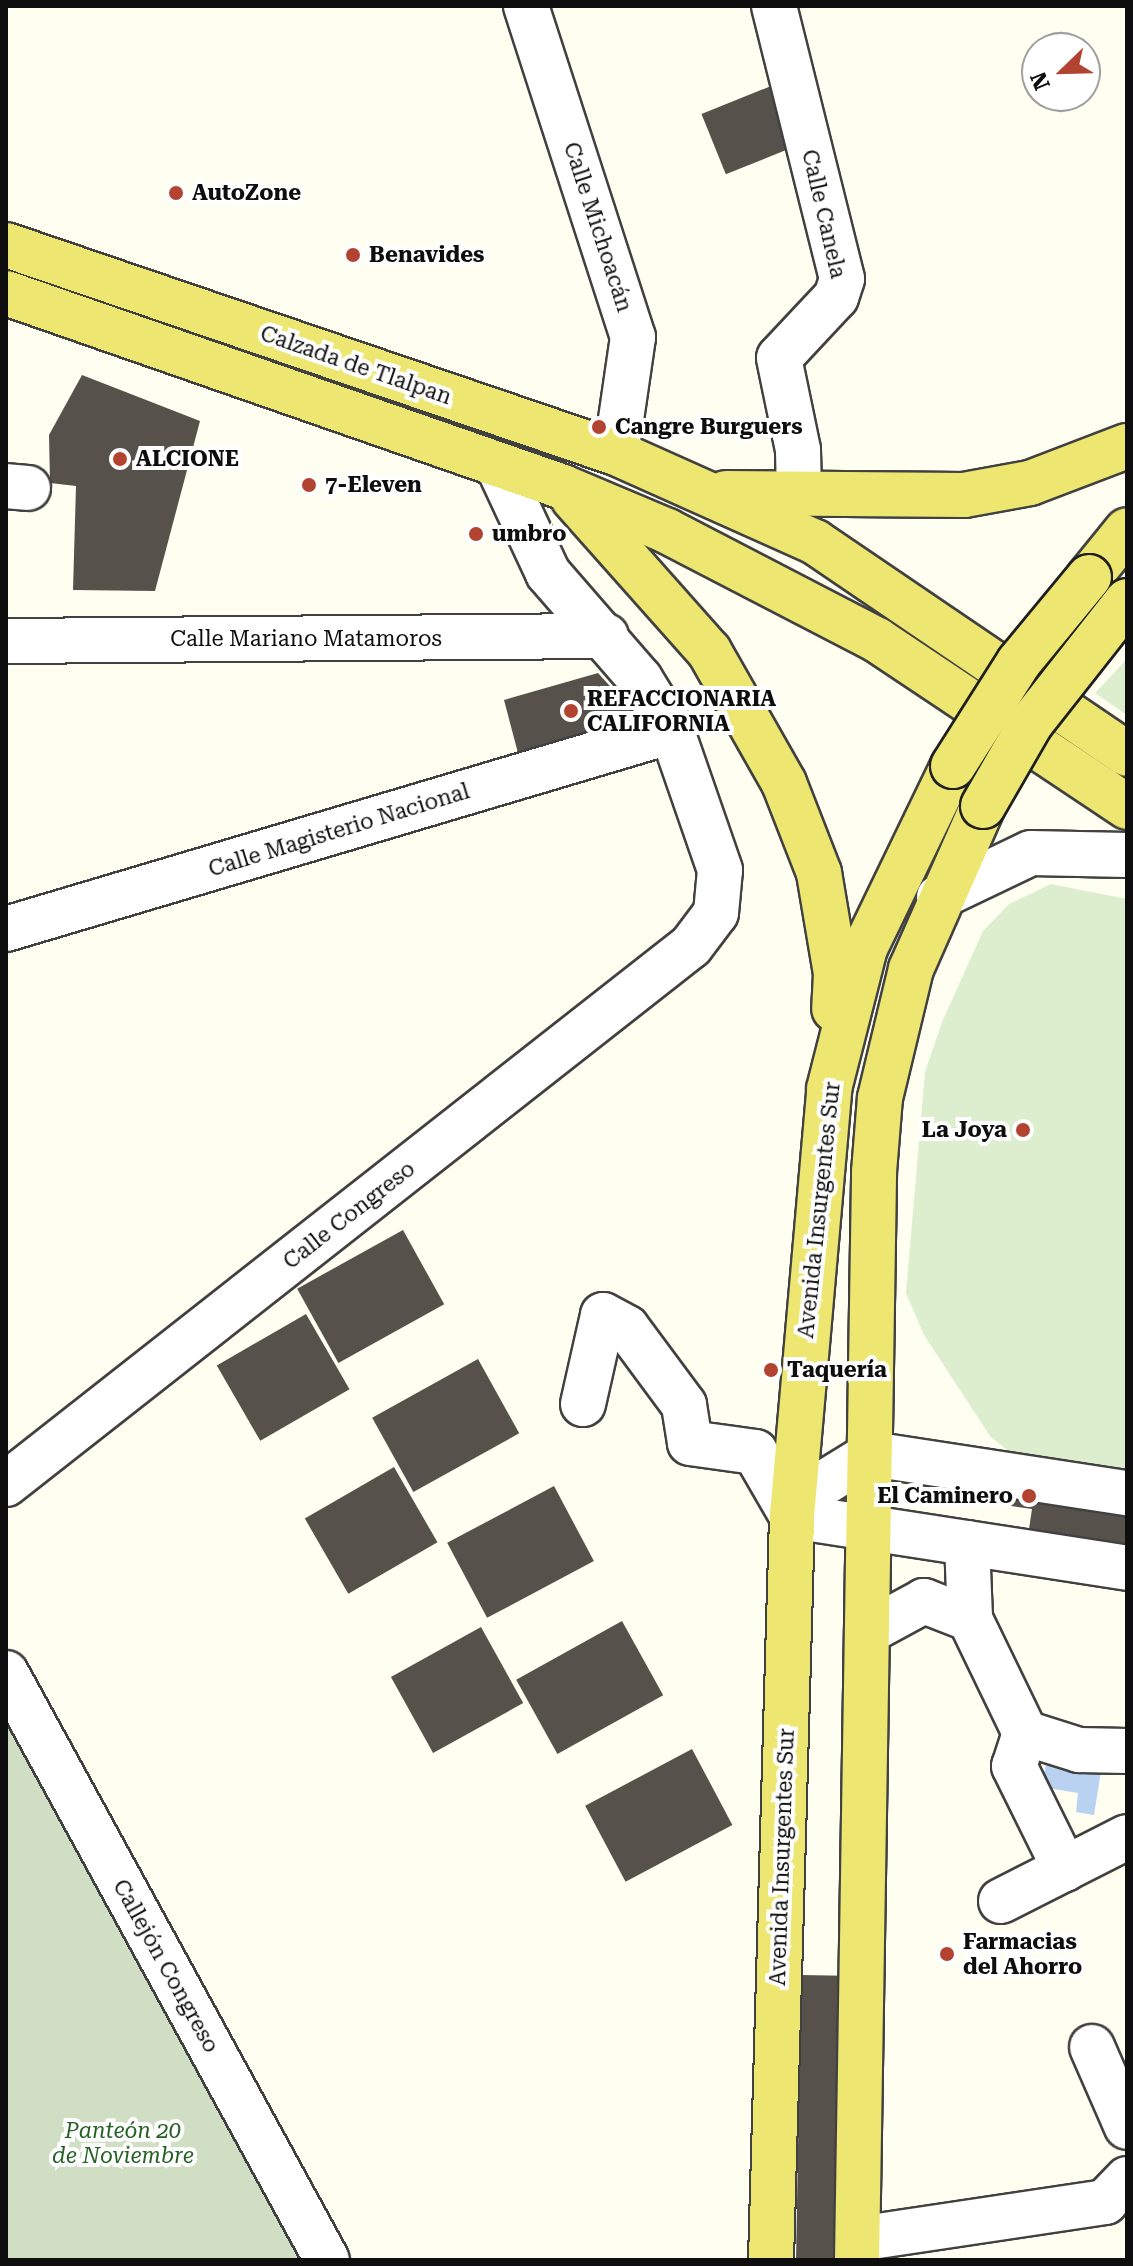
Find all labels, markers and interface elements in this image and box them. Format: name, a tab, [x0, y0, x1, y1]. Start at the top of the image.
north arrow	[1021, 32, 1101, 112]
text: N	[1025, 68, 1055, 93]
street label: Calle Michoacán	[558, 139, 638, 315]
street label: Calle Canela	[796, 147, 852, 281]
place label: AutoZone	[192, 180, 301, 206]
marker: AutoZone	[167, 184, 185, 202]
place label: Benavides	[369, 242, 484, 268]
marker: Benavides	[344, 246, 362, 264]
street label: Calzada de Tlalpan	[257, 320, 455, 410]
place label: Cangre Burguers	[615, 414, 803, 440]
marker: Cangre Burguers	[590, 418, 608, 436]
place label: ALCIONE	[136, 446, 239, 472]
marker: ALCIONE	[111, 450, 129, 468]
place label: 7-Eleven	[325, 472, 422, 498]
marker: 7-Eleven	[300, 476, 318, 494]
place label: umbro	[492, 521, 566, 547]
marker: umbro	[467, 525, 485, 543]
street label: Calle Mariano Matamoros	[170, 626, 442, 652]
place label: REFACCIONARIA CALIFORNIA	[587, 685, 776, 736]
marker: REFACCIONARIA CALIFORNIA	[562, 702, 580, 720]
street label: Calle Magisterio Nacional	[205, 778, 473, 882]
street label: Avenida Insurgentes Sur	[792, 1080, 846, 1340]
place label: La Joya	[922, 1117, 1007, 1143]
marker: La Joya	[1014, 1121, 1032, 1139]
street label: Calle Congreso	[278, 1155, 420, 1275]
place label: Taquería	[787, 1357, 887, 1383]
marker: Taquería	[762, 1361, 780, 1379]
place label: El Caminero	[877, 1483, 1013, 1509]
marker: El Caminero	[1020, 1487, 1038, 1505]
street label: Avenida Insurgentes Sur	[764, 1728, 800, 1986]
street label: Callejón Congreso	[107, 1875, 225, 2057]
place label: Farmacias del Ahorro	[963, 1928, 1082, 1980]
marker: Farmacias del Ahorro	[938, 1945, 956, 1963]
park label: Panteón 20 de Noviembre	[52, 2117, 194, 2168]

